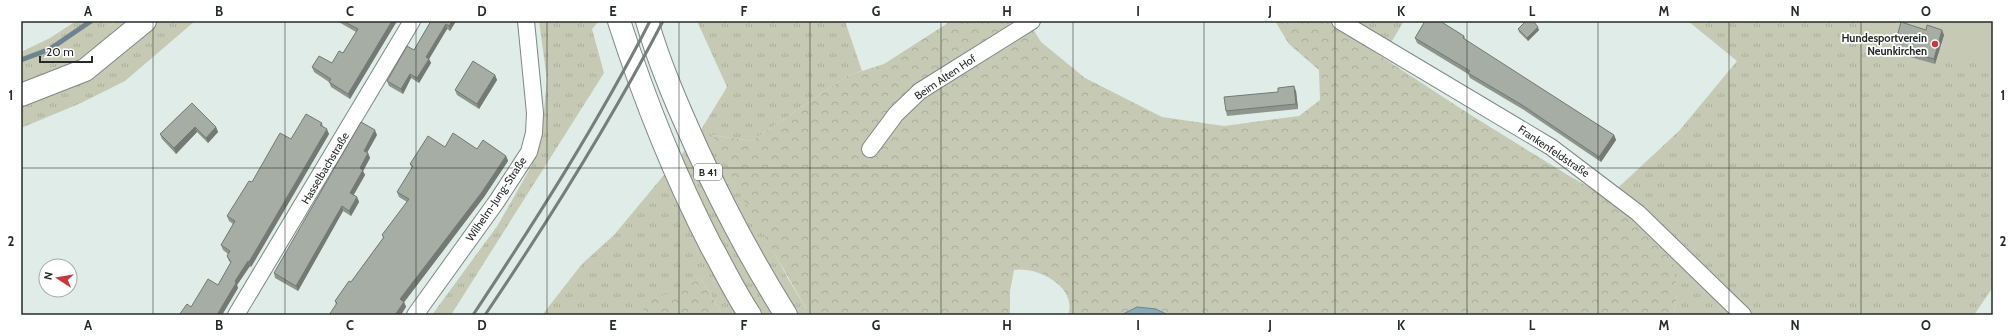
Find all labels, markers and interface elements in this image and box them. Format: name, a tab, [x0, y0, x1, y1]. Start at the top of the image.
text: A	[84, 3, 93, 19]
text: B	[215, 3, 223, 19]
text: C	[346, 3, 354, 19]
text: D	[477, 3, 487, 19]
text: E	[609, 3, 617, 19]
text: F	[741, 3, 748, 19]
text: G	[872, 3, 881, 19]
text: H	[1002, 3, 1012, 19]
text: I	[1136, 3, 1140, 19]
text: J	[1267, 3, 1272, 19]
text: K	[1397, 3, 1406, 19]
text: L	[1529, 3, 1536, 19]
text: M	[1659, 3, 1670, 19]
text: N	[1790, 3, 1800, 19]
text: O	[1921, 3, 1931, 19]
place label: Hundesportverein Neunkirchen	[1841, 31, 1927, 58]
scale bar	[40, 38, 92, 64]
marker: Hundesportverein Neunkirchen	[1930, 39, 1940, 49]
text: 20 m	[46, 44, 74, 59]
street label: Beim Alten Hof	[912, 51, 979, 103]
text: 1	[9, 87, 13, 103]
text: 1	[2001, 87, 2005, 103]
street label: Frankenfeldstraße	[1516, 122, 1593, 180]
street label: Hasselbachstraße	[298, 129, 352, 207]
street label: Wilhelm-Jung-Straße	[463, 154, 530, 244]
road number: B 41	[694, 164, 722, 180]
text: 2	[8, 233, 15, 249]
text: 2	[2000, 233, 2007, 249]
north arrow	[38, 258, 78, 298]
text: N	[41, 271, 56, 281]
text: A	[84, 317, 93, 333]
text: B	[215, 317, 223, 333]
text: C	[346, 317, 354, 333]
text: D	[477, 317, 487, 333]
text: E	[609, 317, 617, 333]
text: F	[741, 317, 748, 333]
text: G	[872, 317, 881, 333]
text: H	[1002, 317, 1012, 333]
text: I	[1136, 317, 1140, 333]
text: J	[1267, 317, 1272, 333]
text: K	[1397, 317, 1406, 333]
text: L	[1529, 317, 1536, 333]
text: M	[1659, 317, 1670, 333]
text: N	[1790, 317, 1800, 333]
text: O	[1921, 317, 1931, 333]

